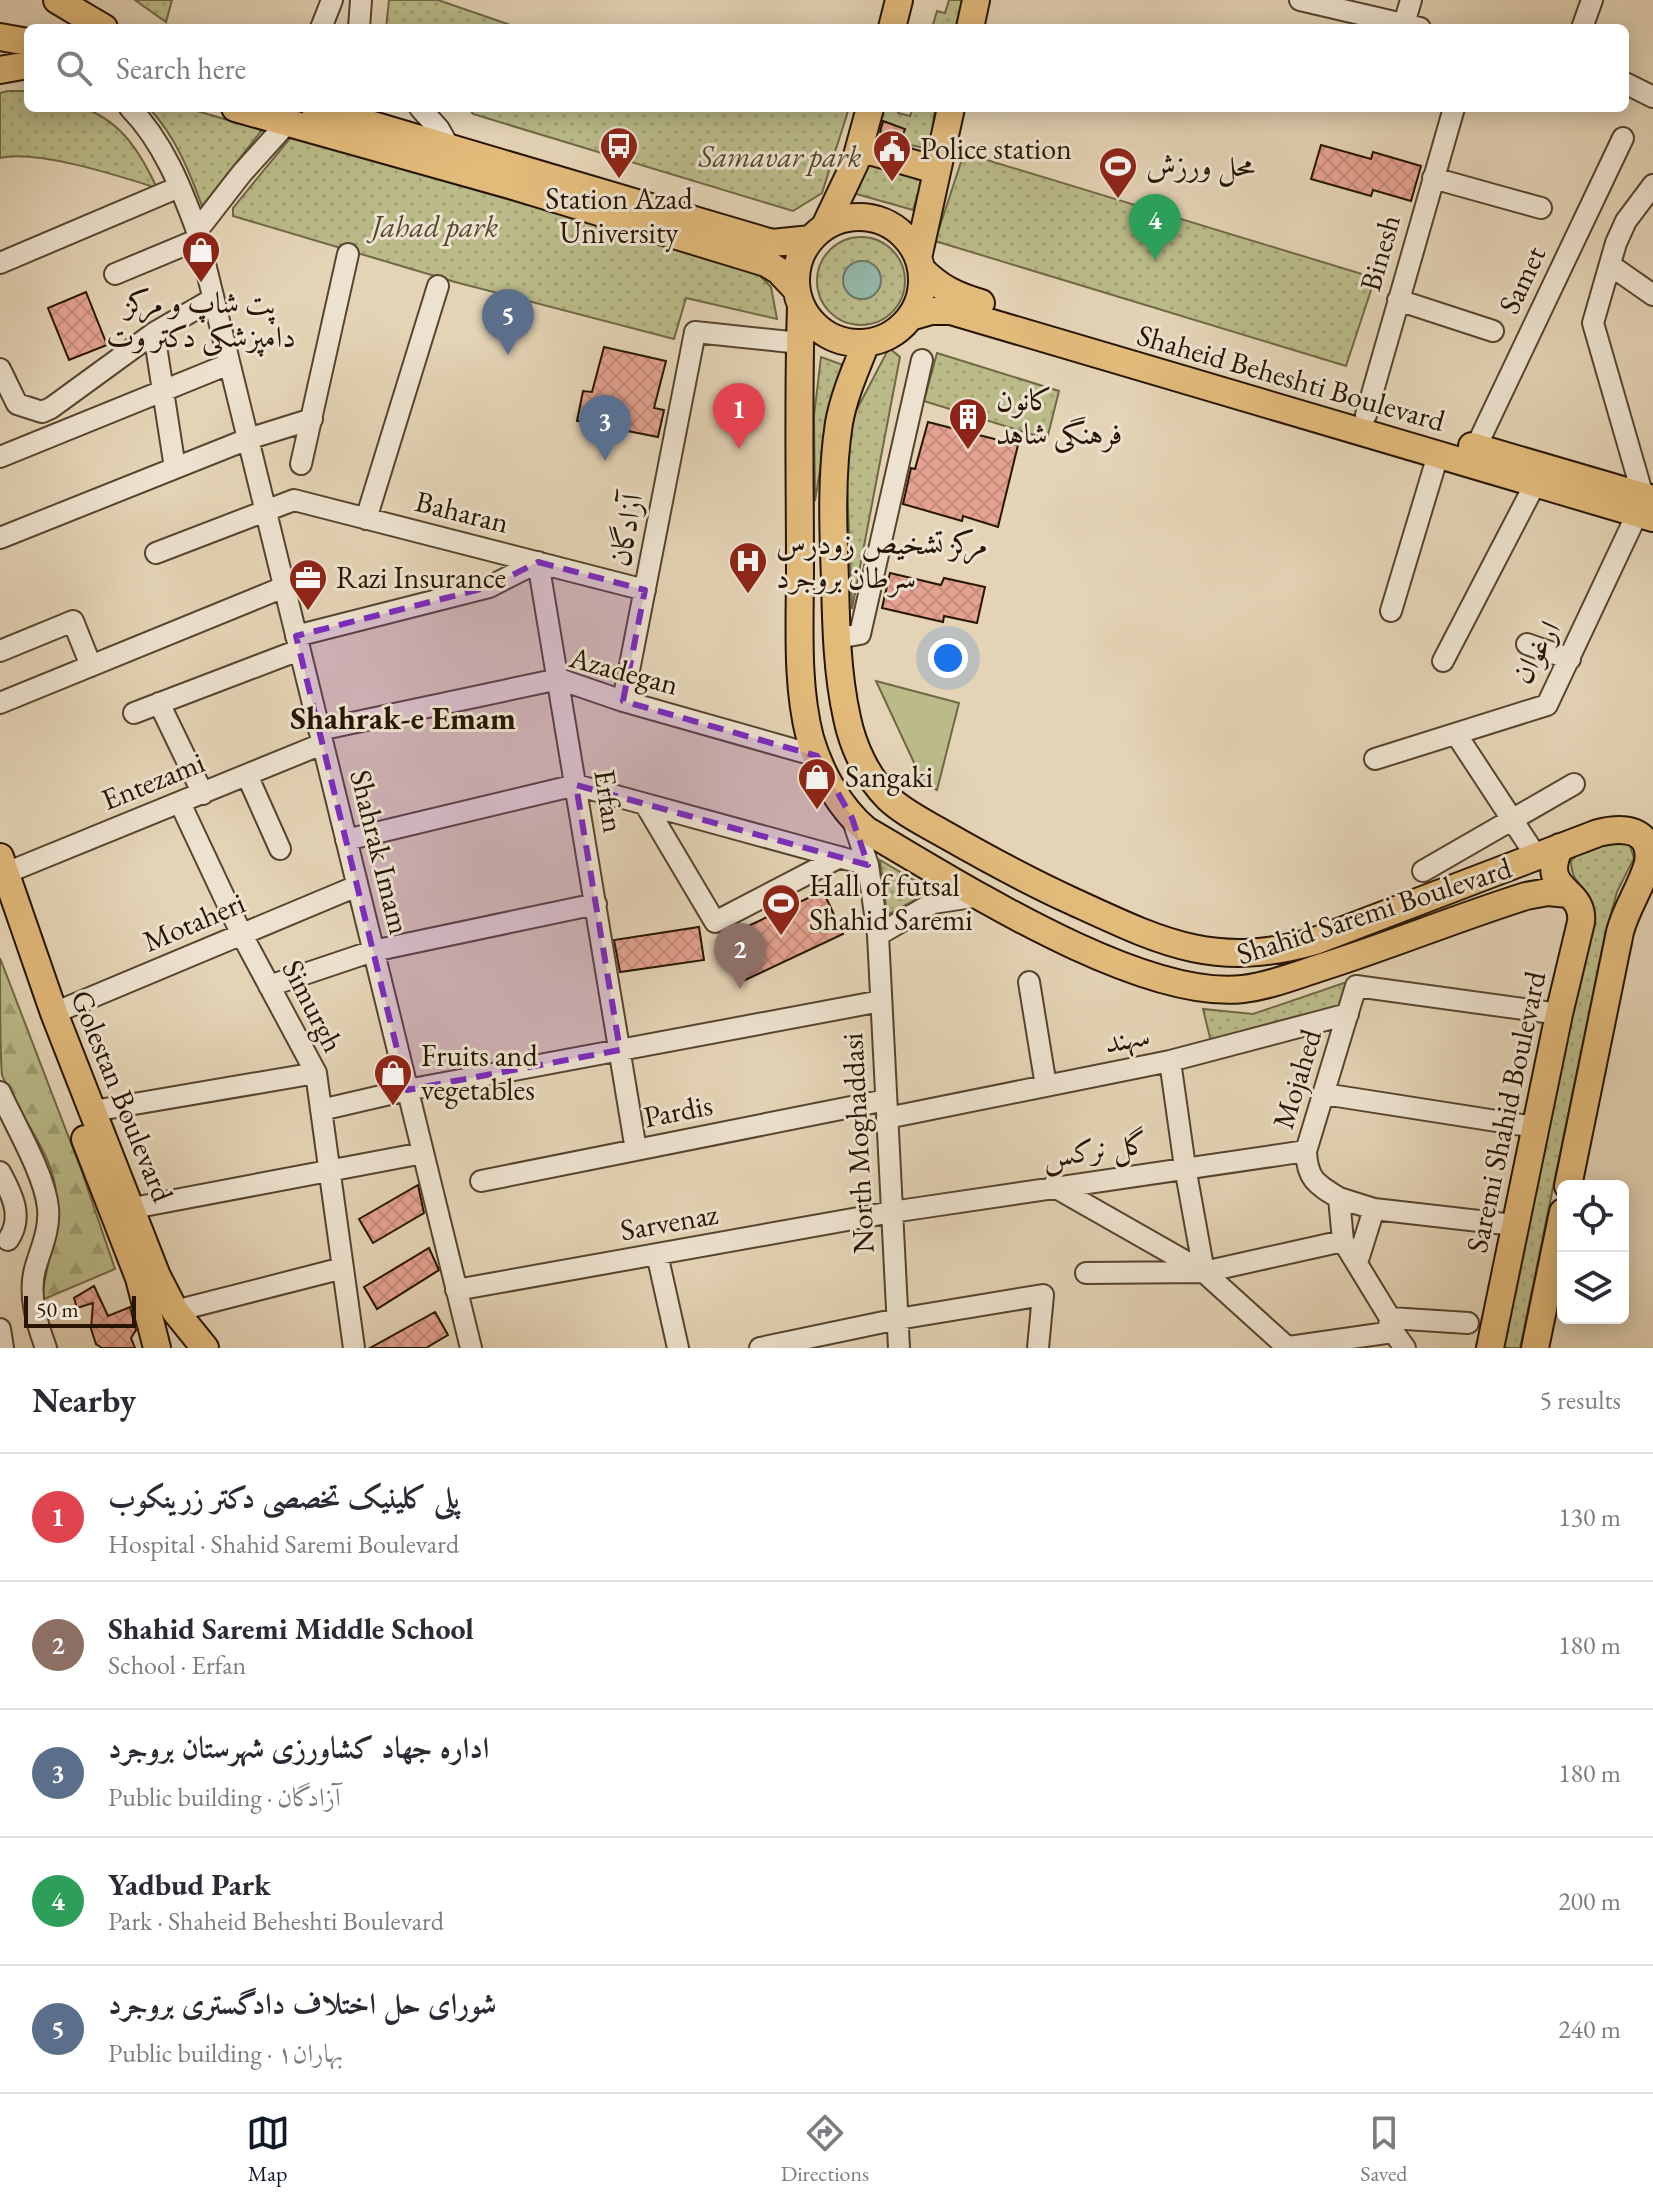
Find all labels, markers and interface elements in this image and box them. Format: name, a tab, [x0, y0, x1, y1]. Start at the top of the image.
search box	[24, 24, 1629, 112]
icon: search	[52, 46, 96, 90]
text: Search here	[116, 49, 246, 88]
bus stop icon: Station Azad University	[598, 125, 640, 180]
public building icon: Police station	[871, 128, 913, 183]
place label: Police station	[920, 129, 1072, 168]
park label: Samavar park	[698, 137, 862, 176]
sports icon: محل ورزش	[1097, 145, 1139, 200]
place label: محل ورزش	[1146, 146, 1255, 187]
place label: Station Azad University	[545, 179, 694, 252]
pin: 4	[1129, 194, 1181, 260]
park label: Jahad park	[366, 207, 498, 246]
street label: Binesh	[1350, 210, 1409, 296]
shop icon: پت شاپ و مرکز دامپزشکی دکتر وت	[180, 229, 222, 284]
street label: Samet	[1489, 239, 1554, 320]
place label: پت شاپ و مرکز دامپزشکی دکتر وت	[106, 283, 296, 357]
pin: 5	[482, 289, 534, 355]
street label: Shaheid Beheshti Boulevard	[1133, 315, 1450, 440]
place label: کانون فرهنگی شاهد	[996, 380, 1122, 454]
pin: 1	[713, 383, 765, 449]
pin: 3	[579, 395, 631, 461]
building icon: کانون فرهنگی شاهد	[947, 396, 989, 451]
street label: Baharan	[411, 481, 513, 542]
street label: آزادگان	[599, 487, 652, 569]
place label: مرکز تشخیص زودرس سرطان بروجرد	[776, 524, 988, 598]
hospital icon: مرکز تشخیص زودرس سرطان بروجرد	[727, 540, 769, 595]
office icon: Razi Insurance	[287, 557, 329, 612]
place label: Razi Insurance	[336, 558, 506, 597]
street label: ارغوان	[1502, 613, 1569, 690]
street label: Azadegan	[564, 637, 683, 704]
your location	[928, 638, 968, 678]
district label: Shahrak-e Emam	[290, 697, 516, 739]
street label: Entezami	[96, 742, 210, 819]
shop icon: Sangaki	[796, 756, 838, 811]
place label: Sangaki	[845, 757, 933, 796]
street label: Shahrak Imam	[341, 766, 420, 938]
street label: Erfan	[585, 766, 634, 836]
street label: Shahid Saremi Boulevard	[1231, 847, 1517, 973]
place label: Hall of futsal Shahid Saremi	[809, 866, 973, 939]
sports icon: Hall of futsal Shahid Saremi	[760, 882, 802, 937]
street label: Motaheri	[137, 883, 251, 960]
pin: 2	[714, 923, 766, 989]
street label: Simurgh	[274, 953, 353, 1059]
street label: Saremi Shahid Boulevard	[1457, 967, 1555, 1256]
street label: Golestan Boulevard	[62, 984, 183, 1208]
street label: سهند	[1101, 1015, 1153, 1062]
street label: Mojahed	[1263, 1024, 1330, 1133]
street label: North Moghaddasi	[832, 1032, 883, 1254]
place label: Fruits and vegetables	[421, 1036, 538, 1109]
shop icon: Fruits and vegetables	[372, 1052, 414, 1107]
street label: Pardis	[640, 1085, 716, 1136]
street label: گل نرکس	[1040, 1123, 1150, 1178]
map controls	[1557, 1180, 1629, 1324]
button: locate	[1557, 1180, 1629, 1252]
street label: Sarvenaz	[617, 1194, 721, 1249]
button: layers	[1557, 1252, 1629, 1324]
scale bar	[24, 1292, 136, 1328]
text: 50 m	[36, 1295, 79, 1324]
text: Nearby	[32, 1378, 136, 1422]
text: 5 results	[1540, 1383, 1621, 1417]
text: پلی کلینیک تخصصی دکتر زرینکوب	[108, 1478, 459, 1517]
text: 1	[51, 1500, 65, 1534]
text: 130 m	[1558, 1500, 1621, 1534]
text: Hospital · Shahid Saremi Boulevard	[108, 1527, 459, 1561]
text: Shahid Saremi Middle School	[108, 1609, 474, 1648]
text: 2	[51, 1628, 65, 1662]
text: 180 m	[1558, 1628, 1621, 1662]
text: School · Erfan	[108, 1648, 246, 1682]
text: اداره جهاد کشاورزی شهرستان بروجرد	[108, 1728, 489, 1767]
text: 3	[51, 1756, 65, 1790]
text: 180 m	[1558, 1756, 1621, 1790]
text: Public building · آزادگان	[108, 1780, 341, 1814]
text: Yadbud Park	[108, 1865, 271, 1904]
text: 4	[51, 1884, 65, 1918]
text: 200 m	[1558, 1884, 1621, 1918]
text: Park · Shaheid Beheshti Boulevard	[108, 1904, 444, 1938]
text: شورای حل اختلاف دادگستری بروجرد	[108, 1984, 497, 2023]
text: 5	[51, 2012, 65, 2046]
text: 240 m	[1558, 2012, 1621, 2046]
text: Public building · بهاران۱	[108, 2036, 343, 2070]
tab: Map	[246, 2111, 290, 2188]
tab: Directions	[781, 2111, 869, 2188]
tab: Saved	[1360, 2111, 1407, 2188]

